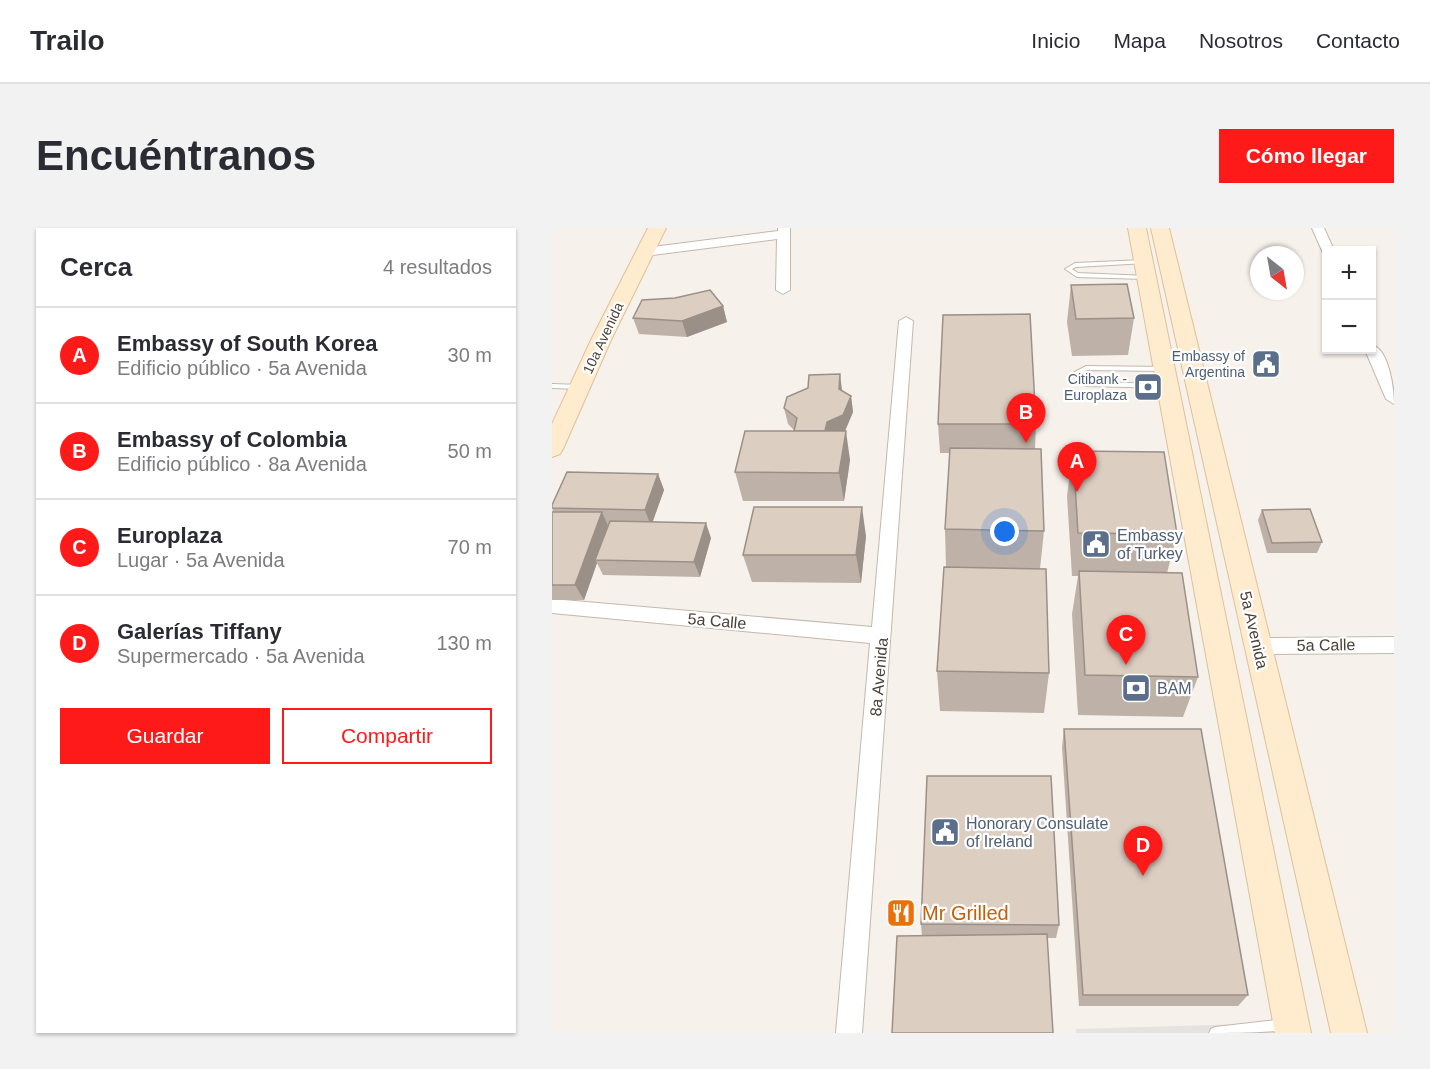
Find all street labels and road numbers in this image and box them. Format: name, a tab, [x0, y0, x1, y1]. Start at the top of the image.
street label: 10a Avenida	[580, 300, 627, 376]
street label: 5a Avenida	[1237, 590, 1271, 670]
street label: 5a Calle	[687, 610, 747, 632]
street label: 5a Calle	[1297, 636, 1356, 654]
street label: 8a Avenida	[867, 637, 891, 717]

